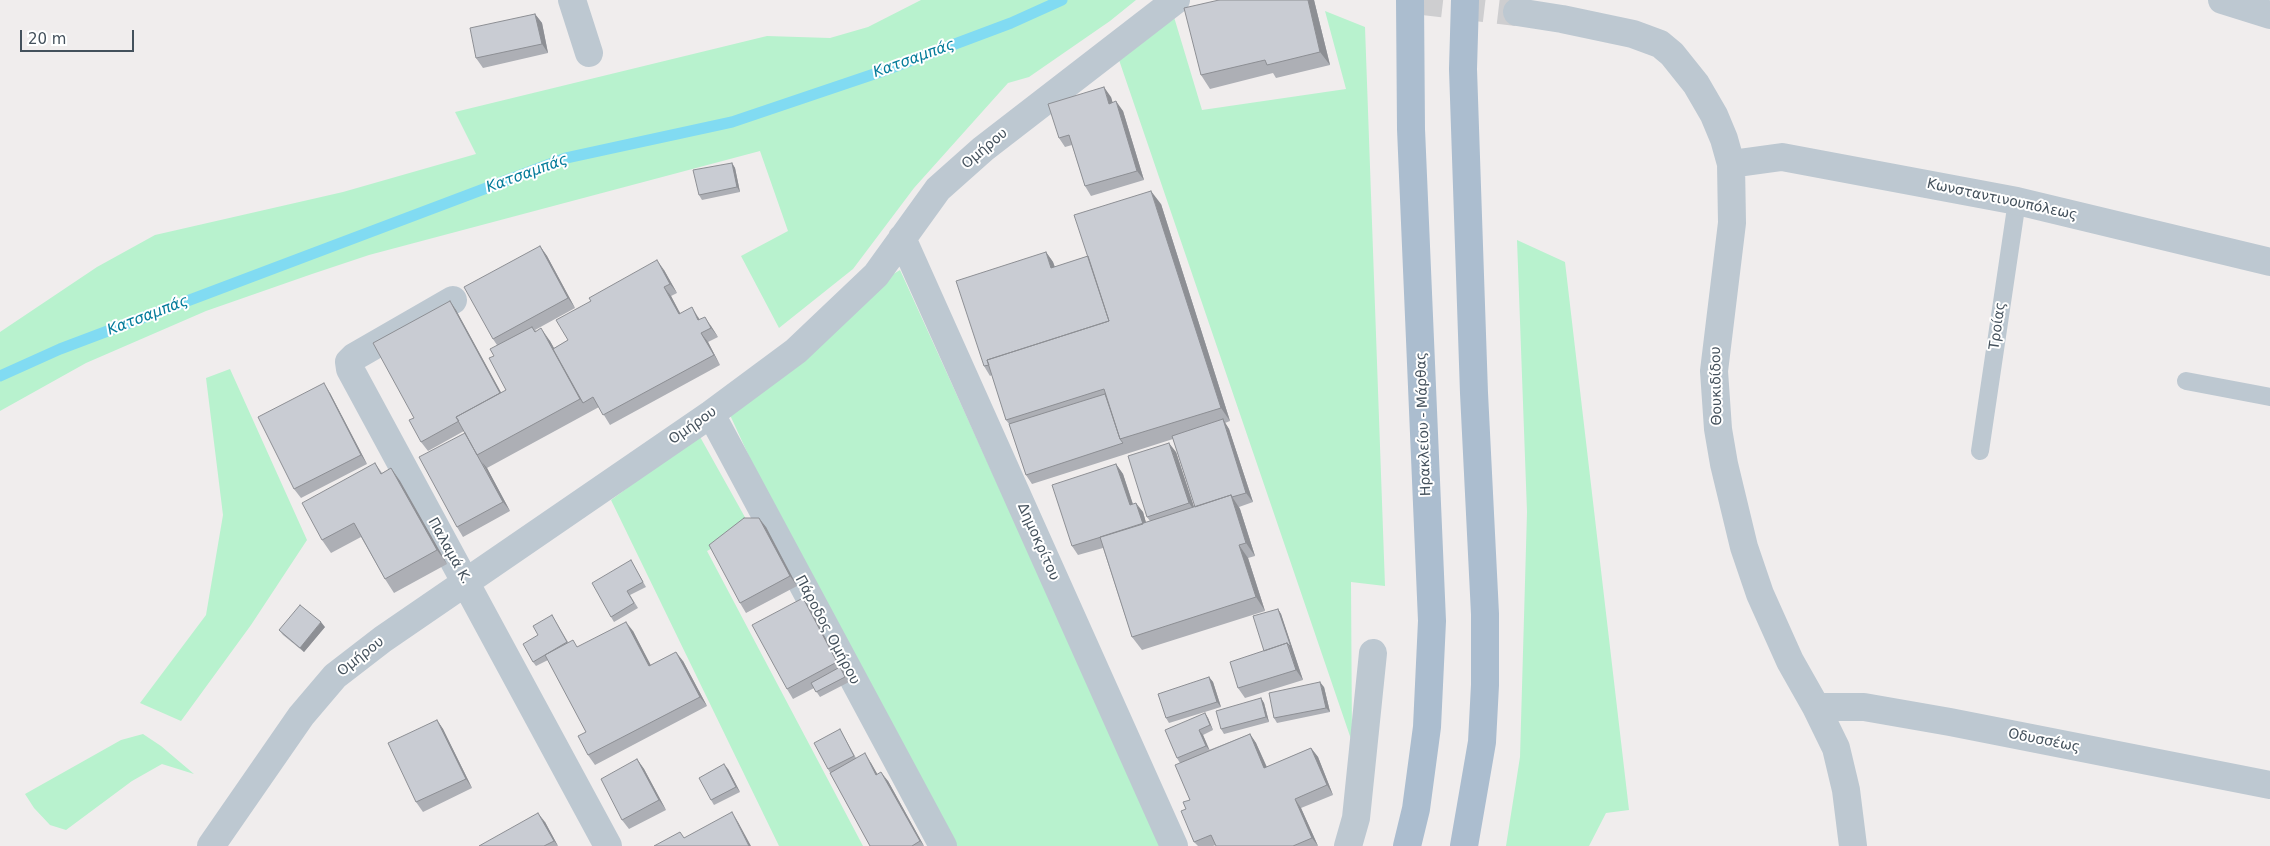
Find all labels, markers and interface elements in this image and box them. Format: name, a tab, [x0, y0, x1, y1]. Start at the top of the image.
scale bar	[22, 20, 136, 52]
text: 20 m	[28, 30, 66, 48]
water label: Κατσαμπάς	[871, 36, 957, 82]
street label: Ομήρου	[959, 125, 1011, 173]
water label: Κατσαμπάς	[484, 151, 570, 197]
street label: Κωνσταντινουπόλεως	[1925, 176, 2079, 224]
water label: Κατσαμπάς	[105, 292, 191, 340]
street label: Τροίας	[1986, 301, 2010, 351]
street label: Θουκιδίδου	[1708, 346, 1726, 426]
street label: Ηρακλείου - Μάρθας	[1413, 352, 1435, 496]
street label: Ομήρου	[666, 404, 720, 448]
street label: Δημοκρίτου	[1013, 501, 1063, 583]
street label: Παλαμά Κ.	[424, 515, 474, 587]
street label: Πάροδος Ομήρου	[791, 572, 863, 688]
street label: Ομήρου	[334, 634, 388, 680]
street label: Οδυσσέως	[2007, 726, 2081, 756]

